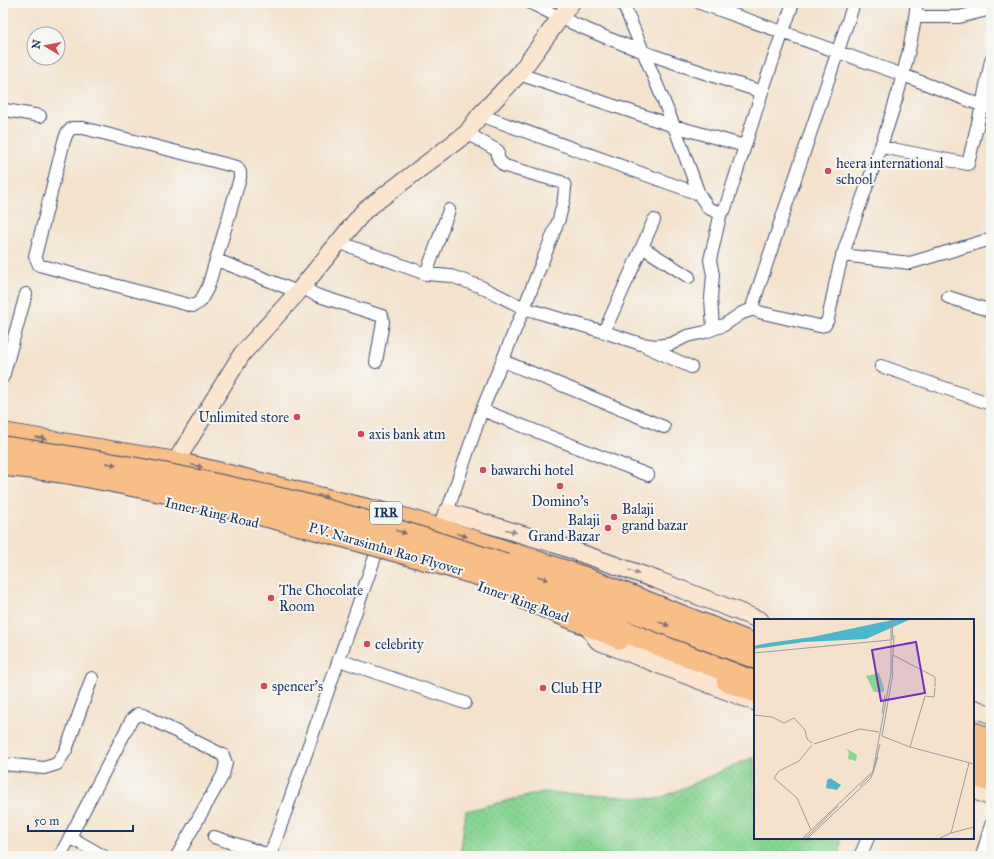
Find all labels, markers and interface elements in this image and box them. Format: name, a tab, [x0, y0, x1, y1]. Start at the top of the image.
north arrow	[26, 26, 66, 66]
text: N	[29, 38, 44, 50]
place label: heera international school	[836, 155, 944, 188]
marker: heera international school	[823, 166, 833, 176]
place label: Unlimited store	[199, 409, 289, 426]
marker: Unlimited store	[292, 412, 302, 422]
place label: axis bank atm	[369, 426, 446, 443]
marker: axis bank atm	[356, 429, 366, 439]
one-way arrow	[35, 436, 48, 442]
one-way arrow	[105, 461, 117, 467]
place label: bawarchi hotel	[491, 462, 574, 479]
one-way arrow	[191, 463, 203, 469]
marker: bawarchi hotel	[478, 465, 488, 475]
marker: Domino's	[555, 481, 565, 491]
place label: Domino's	[532, 493, 589, 510]
street label: Inner Ring Road	[163, 494, 261, 532]
one-way arrow	[317, 494, 330, 500]
place label: Balaji grand bazar	[622, 501, 688, 534]
road number: IRR	[370, 502, 402, 524]
place label: Balaji Grand Bazar	[528, 512, 601, 545]
marker: Balaji grand bazar	[609, 512, 619, 522]
street label: P.V. Narasimha Rao Flyover	[307, 519, 466, 579]
marker: Balaji Grand Bazar	[603, 523, 613, 533]
one-way arrow	[505, 528, 517, 534]
one-way arrow	[395, 529, 407, 535]
one-way arrow	[456, 532, 468, 538]
one-way arrow	[629, 570, 641, 576]
one-way arrow	[537, 575, 549, 581]
street label: Inner Ring Road	[475, 578, 571, 626]
place label: The Chocolate Room	[279, 582, 363, 615]
marker: The Chocolate Room	[266, 593, 276, 603]
inset map	[754, 619, 974, 839]
one-way arrow	[659, 622, 671, 628]
place label: celebrity	[375, 636, 424, 653]
marker: celebrity	[362, 639, 372, 649]
place label: spencer's	[272, 678, 323, 695]
place label: Club HP	[551, 680, 602, 697]
marker: spencer's	[259, 681, 269, 691]
marker: Club HP	[538, 683, 548, 693]
scale bar	[28, 807, 133, 833]
text: 50 m	[34, 814, 59, 828]

